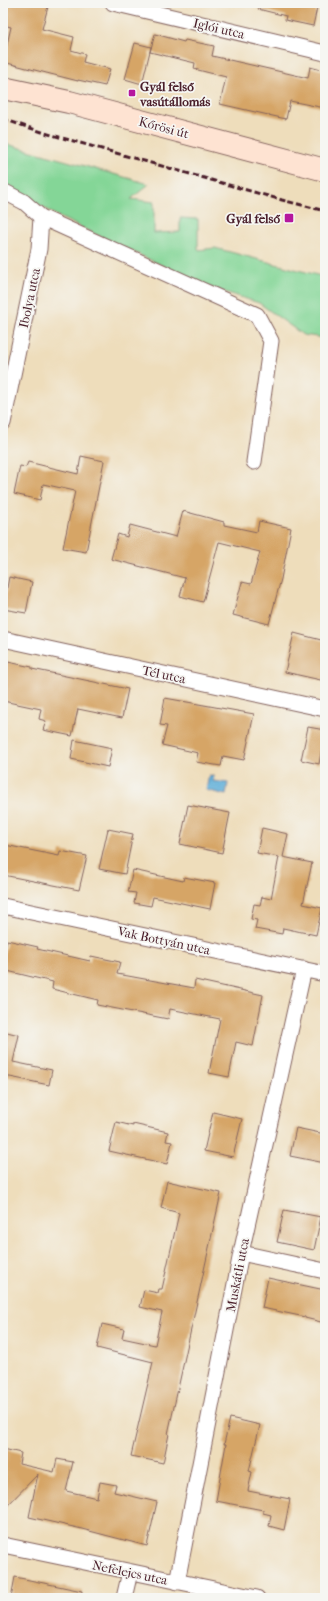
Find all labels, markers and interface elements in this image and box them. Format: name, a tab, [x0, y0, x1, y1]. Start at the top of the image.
street label: Iglói utca	[192, 15, 247, 42]
place label: Gyál felső vasútállomás	[139, 79, 211, 109]
marker: Gyál felső vasútállomás	[127, 88, 137, 98]
street label: Kőrösi út	[137, 114, 191, 141]
place label: Gyál felső	[226, 211, 280, 227]
marker: Gyál felső	[283, 212, 295, 224]
street label: Ibolya utca	[16, 266, 43, 329]
street label: Tél utca	[141, 663, 188, 687]
street label: Vak Bottyán utca	[115, 923, 212, 958]
street label: Muskátli utca	[223, 1236, 252, 1313]
street label: Nefelejcs utca	[91, 1557, 170, 1588]

